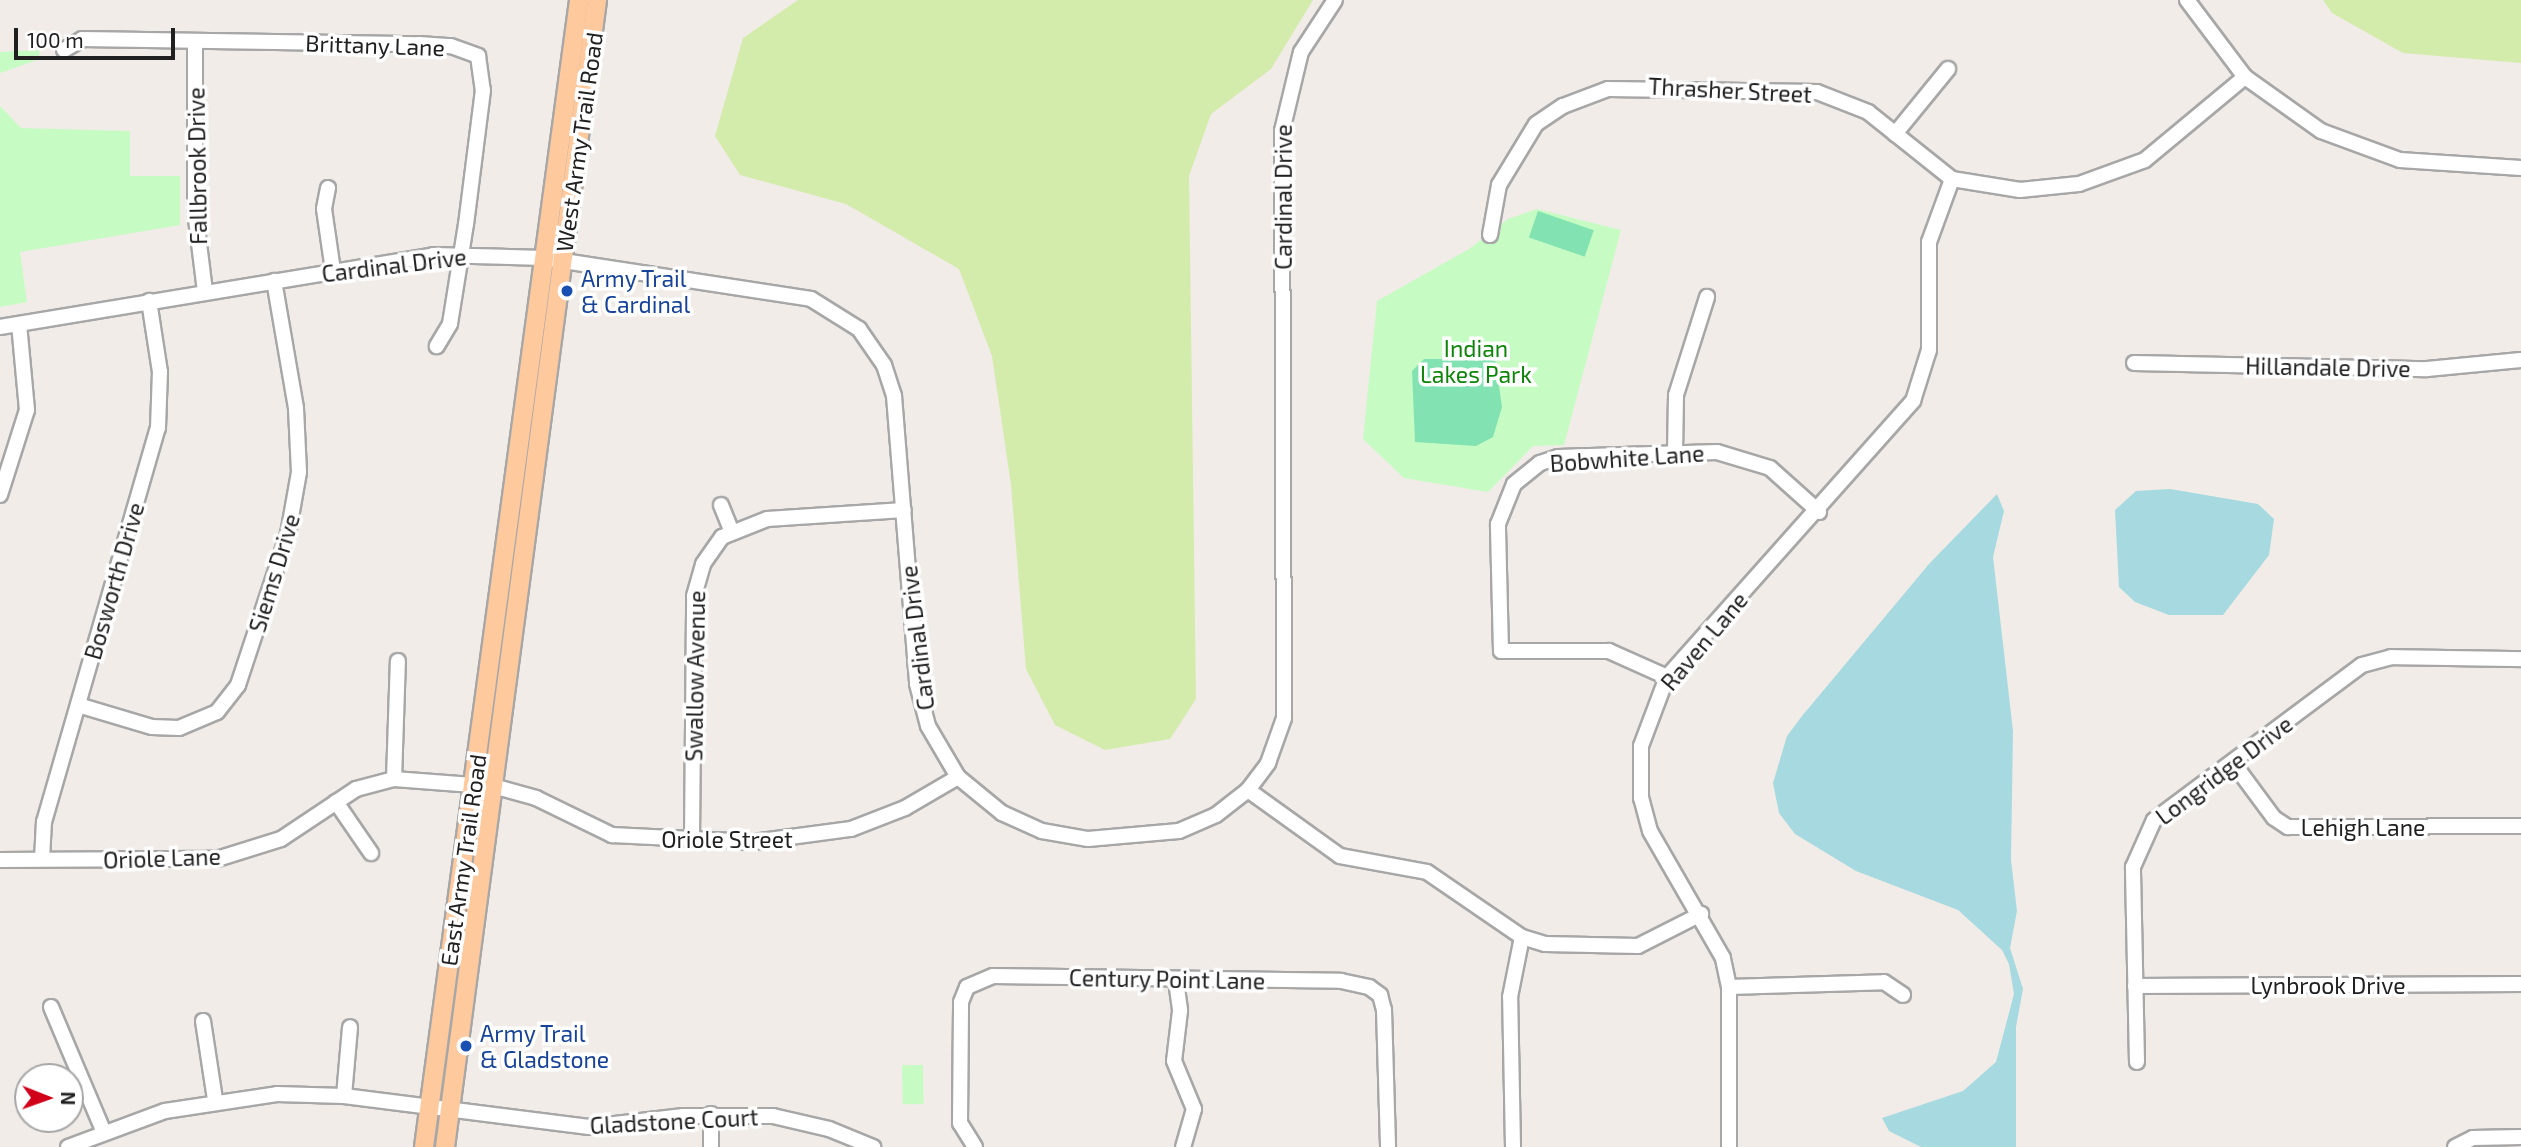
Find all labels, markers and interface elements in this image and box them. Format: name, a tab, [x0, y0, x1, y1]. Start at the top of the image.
scale bar	[18, 14, 178, 58]
text: 100 m	[27, 27, 84, 52]
street label: Brittany Lane	[304, 29, 446, 61]
street label: West Army Trail Road	[550, 29, 608, 255]
street label: Thrasher Street	[1647, 72, 1813, 108]
street label: Fallbrook Drive	[182, 87, 212, 245]
street label: Cardinal Drive	[1269, 124, 1297, 270]
street label: Cardinal Drive	[320, 242, 468, 288]
place label: Army Trail & Cardinal	[581, 264, 690, 318]
marker: Army Trail & Cardinal	[559, 283, 575, 299]
park label: Indian Lakes Park	[1420, 334, 1532, 388]
street label: Hillandale Drive	[2245, 352, 2411, 382]
street label: Bobwhite Lane	[1549, 439, 1705, 477]
street label: Bosworth Drive	[78, 499, 150, 663]
street label: Siems Drive	[243, 510, 305, 636]
street label: Cardinal Drive	[894, 564, 940, 712]
street label: Raven Lane	[1655, 586, 1753, 696]
street label: Swallow Avenue	[680, 590, 710, 762]
street label: Longridge Drive	[2150, 710, 2298, 830]
street label: East Army Trail Road	[434, 751, 492, 969]
street label: Lehigh Lane	[2301, 813, 2425, 841]
street label: Oriole Street	[661, 825, 793, 853]
street label: Oriole Lane	[103, 842, 221, 874]
street label: Century Point Lane	[1068, 963, 1266, 995]
street label: Lynbrook Drive	[2250, 971, 2406, 999]
place label: Army Trail & Gladstone	[480, 1019, 609, 1073]
marker: Army Trail & Gladstone	[458, 1038, 474, 1054]
north arrow	[14, 1063, 84, 1133]
text: N	[57, 1091, 80, 1105]
street label: Gladstone Court	[589, 1103, 759, 1139]

